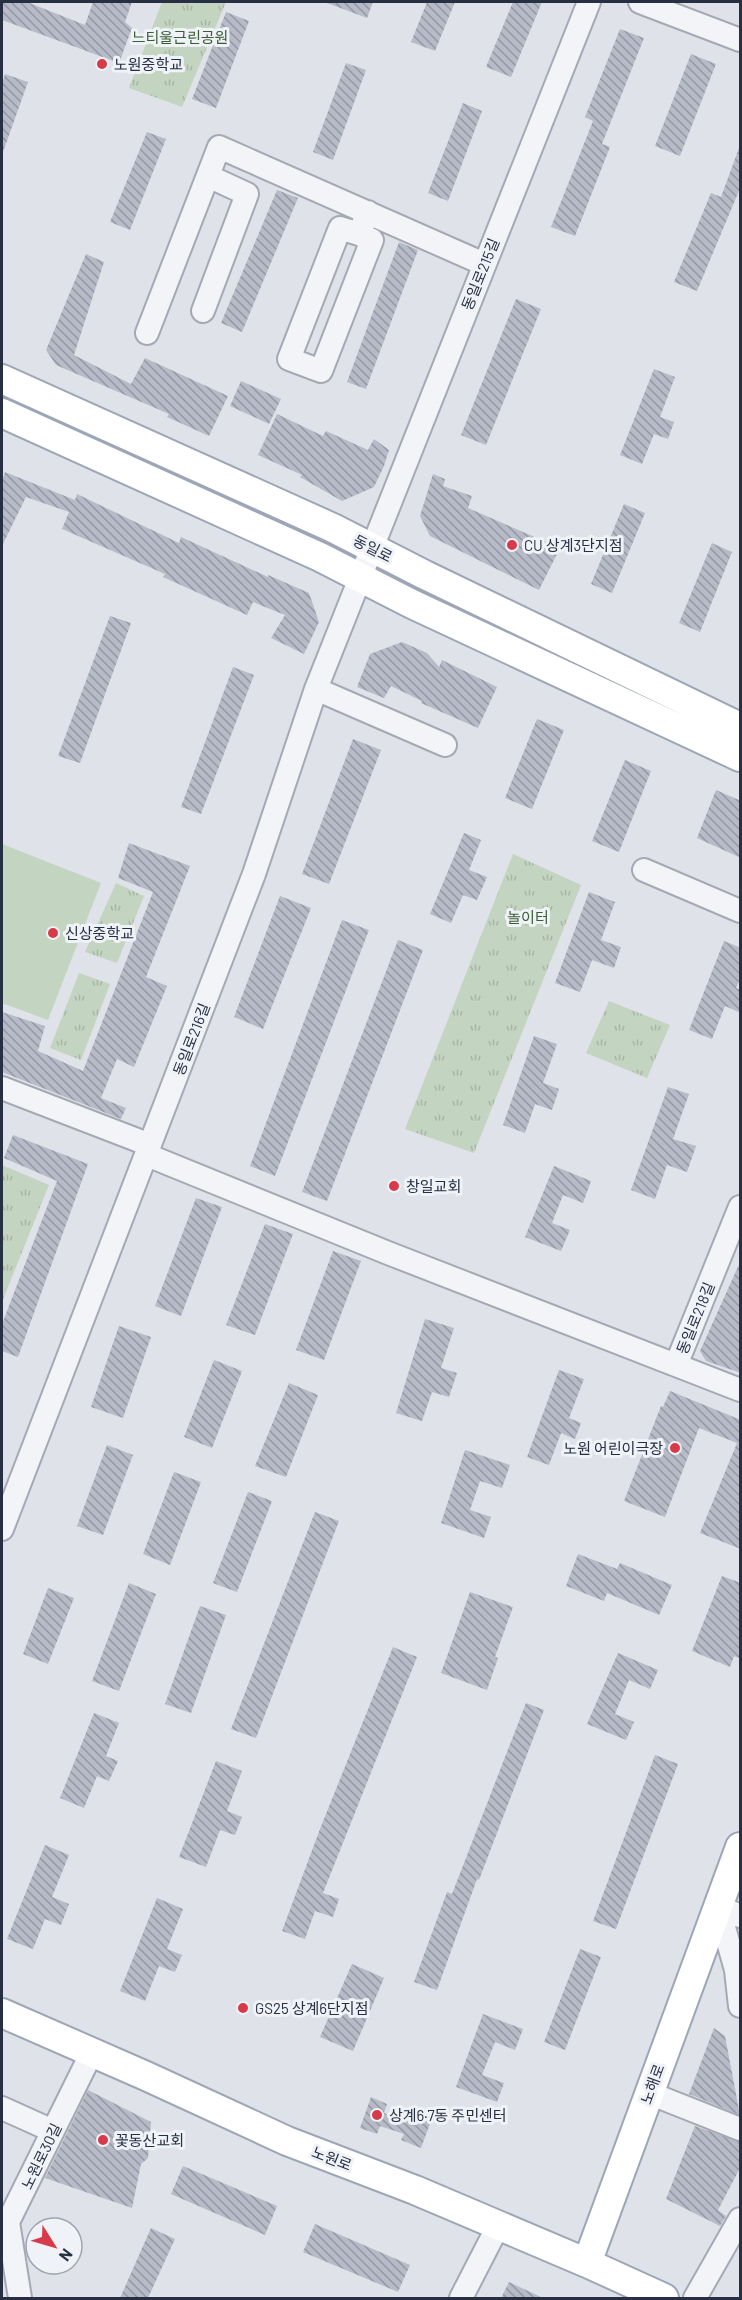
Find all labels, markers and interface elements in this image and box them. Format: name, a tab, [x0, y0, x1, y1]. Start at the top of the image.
park label: 느티울근린공원	[132, 28, 228, 46]
place label: 노원중학교	[114, 55, 183, 73]
marker: 노원중학교	[95, 57, 109, 71]
street label: 동일로215길	[457, 235, 503, 313]
street label: 동일로	[350, 531, 396, 565]
place label: CU 상계3단지점	[524, 536, 623, 554]
marker: CU 상계3단지점	[505, 538, 519, 552]
park label: 놀이터	[507, 908, 549, 926]
place label: 신상중학교	[65, 924, 134, 942]
marker: 신상중학교	[46, 926, 60, 940]
street label: 동일로216길	[169, 1000, 213, 1078]
place label: 창일교회	[406, 1177, 461, 1195]
marker: 창일교회	[387, 1179, 401, 1193]
street label: 동일로218길	[672, 1279, 718, 1357]
place label: 노원 어린이극장	[563, 1439, 663, 1457]
marker: 노원 어린이극장	[668, 1441, 682, 1455]
place label: GS25 상계6단지점	[255, 1999, 368, 2017]
marker: GS25 상계6단지점	[236, 2001, 250, 2015]
street label: 노해로	[636, 2061, 668, 2107]
place label: 상계6·7동 주민센터	[389, 2106, 507, 2124]
marker: 상계6·7동 주민센터	[370, 2108, 384, 2122]
street label: 노원로30길	[17, 2120, 65, 2192]
place label: 꽃동산교회	[115, 2131, 184, 2149]
marker: 꽃동산교회	[96, 2133, 110, 2147]
street label: 노원로	[309, 2142, 355, 2174]
north arrow	[24, 2216, 84, 2276]
text: N	[56, 2245, 77, 2265]

